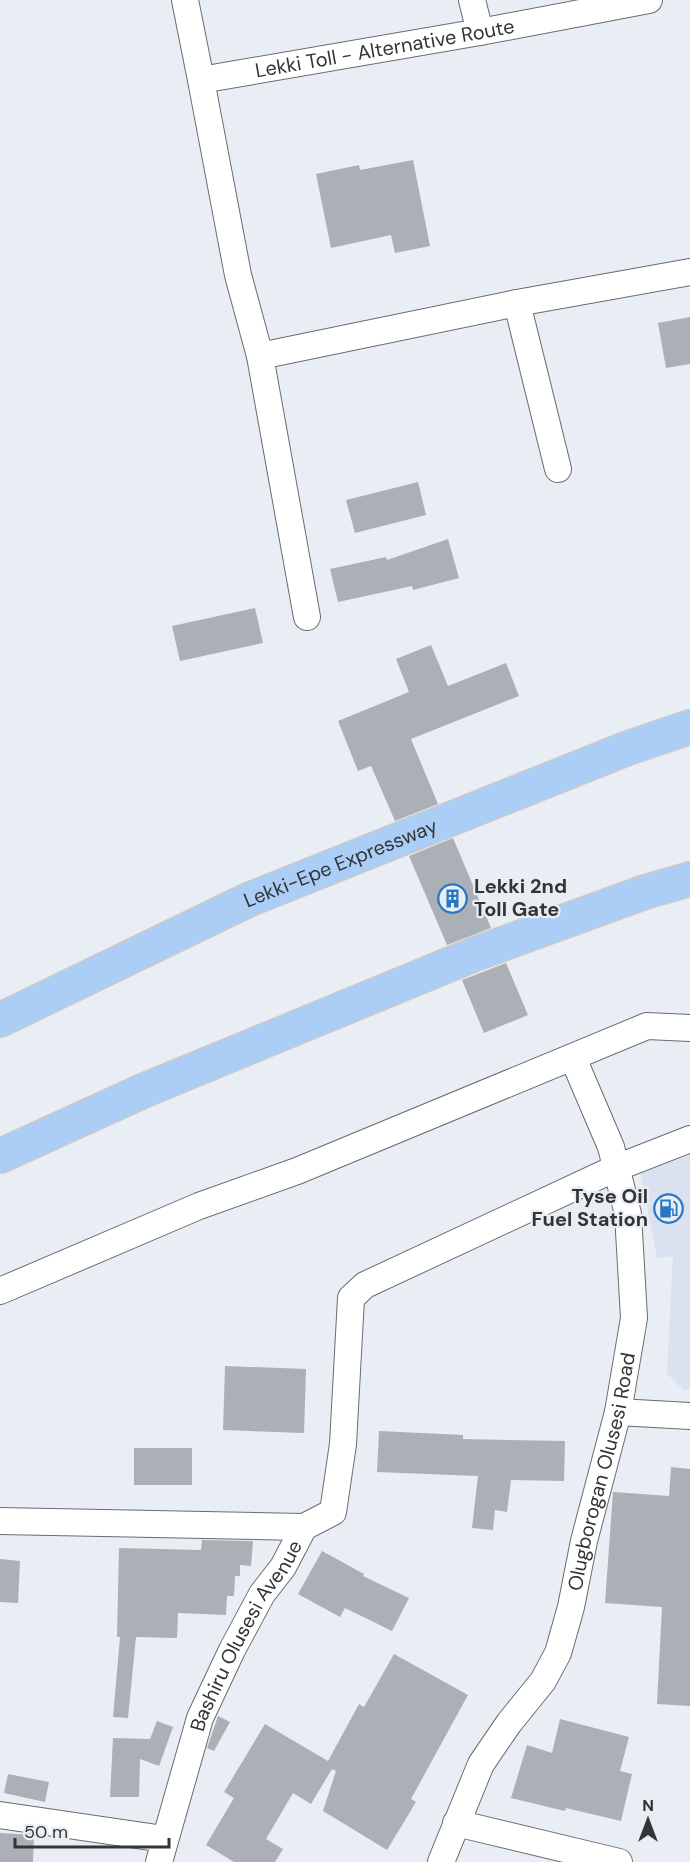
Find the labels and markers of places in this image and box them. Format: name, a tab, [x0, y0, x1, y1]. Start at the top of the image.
place label: Lekki 2nd Toll Gate	[474, 873, 567, 922]
building icon: Lekki 2nd Toll Gate	[437, 882, 469, 914]
place label: Tyse Oil Fuel Station	[531, 1183, 648, 1232]
fuel station icon: Tyse Oil Fuel Station	[653, 1192, 685, 1224]

